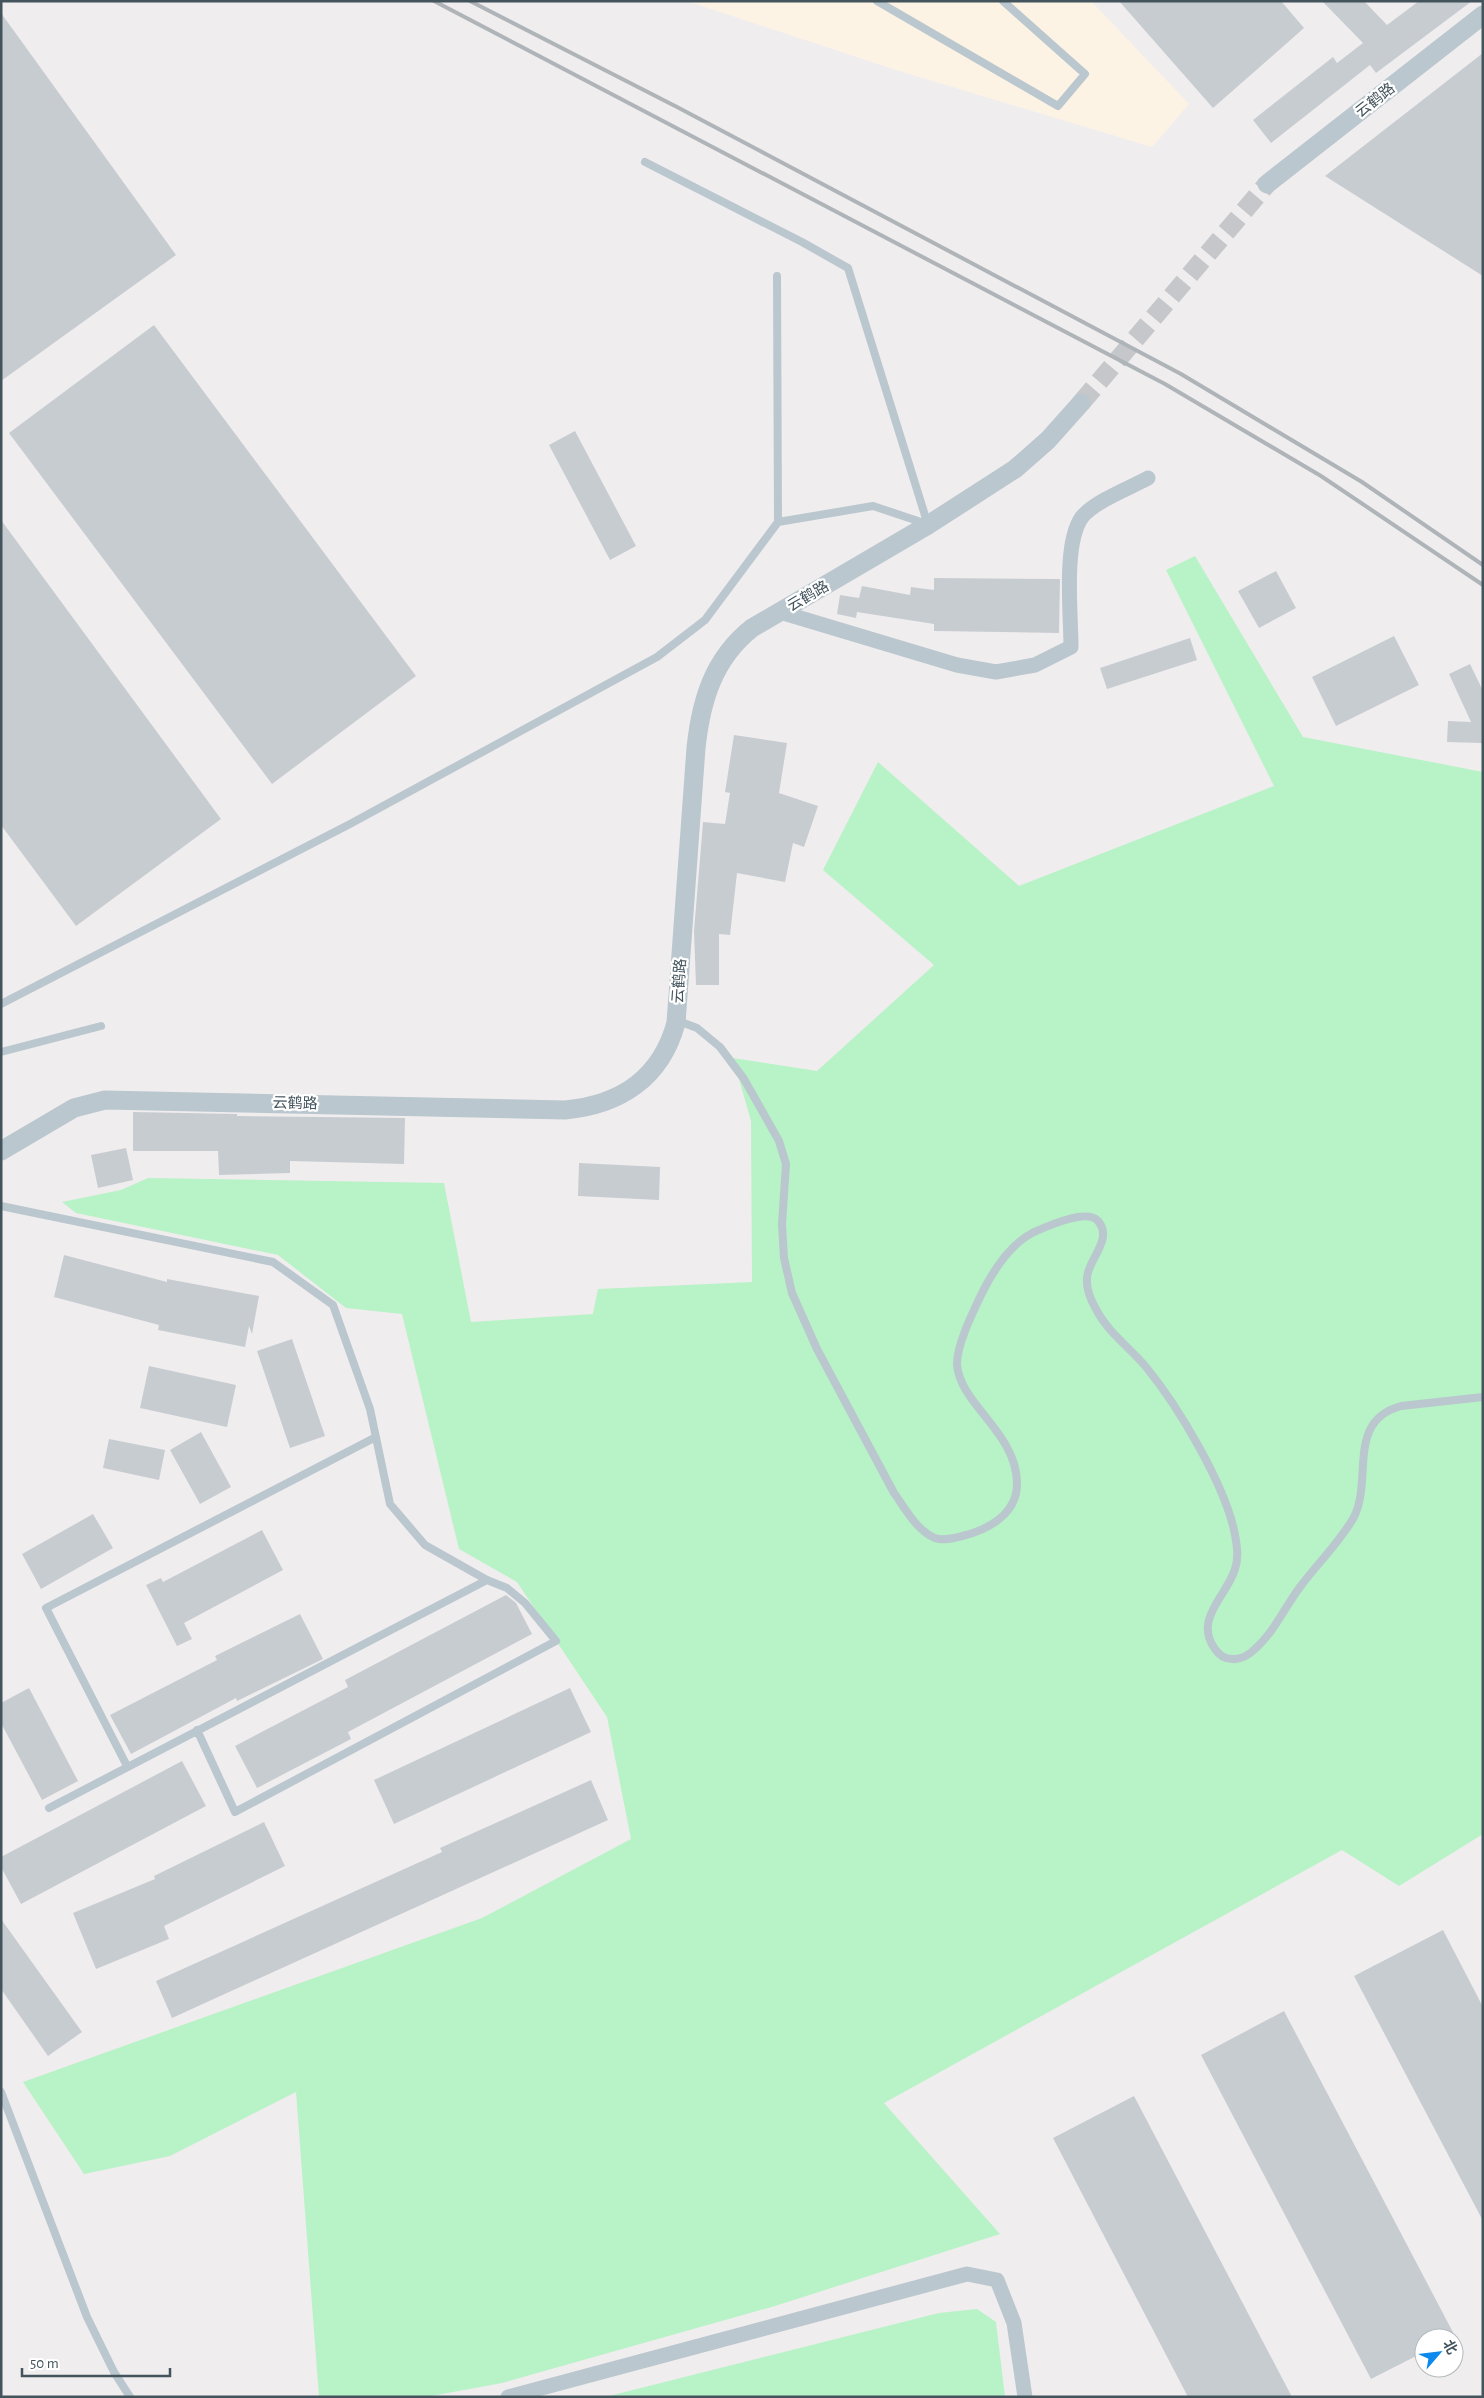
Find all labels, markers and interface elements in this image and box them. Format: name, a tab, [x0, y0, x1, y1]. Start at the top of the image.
street label: 云鹤路	[1352, 80, 1398, 120]
street label: 云鹤路	[785, 578, 831, 614]
street label: 云鹤路	[669, 958, 689, 1004]
street label: 云鹤路	[272, 1095, 318, 1111]
north arrow	[1414, 2328, 1464, 2378]
text: 北	[1440, 2337, 1460, 2357]
scale bar	[22, 2346, 170, 2378]
text: 50 m	[30, 2356, 59, 2371]

